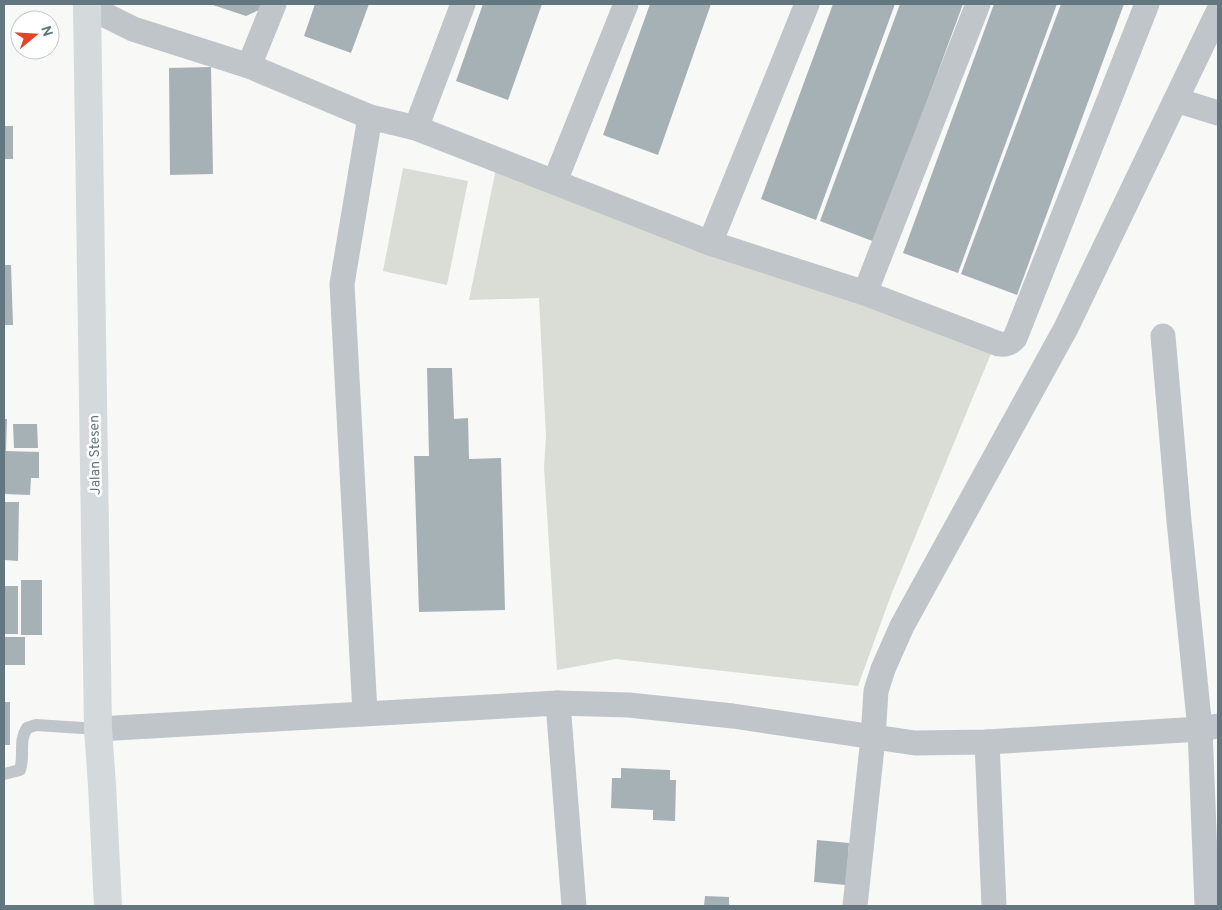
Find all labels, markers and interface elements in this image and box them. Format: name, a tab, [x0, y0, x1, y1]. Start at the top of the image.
north arrow	[10, 10, 60, 60]
text: N	[36, 24, 56, 39]
street label: Jalan Stesen	[86, 415, 105, 495]

